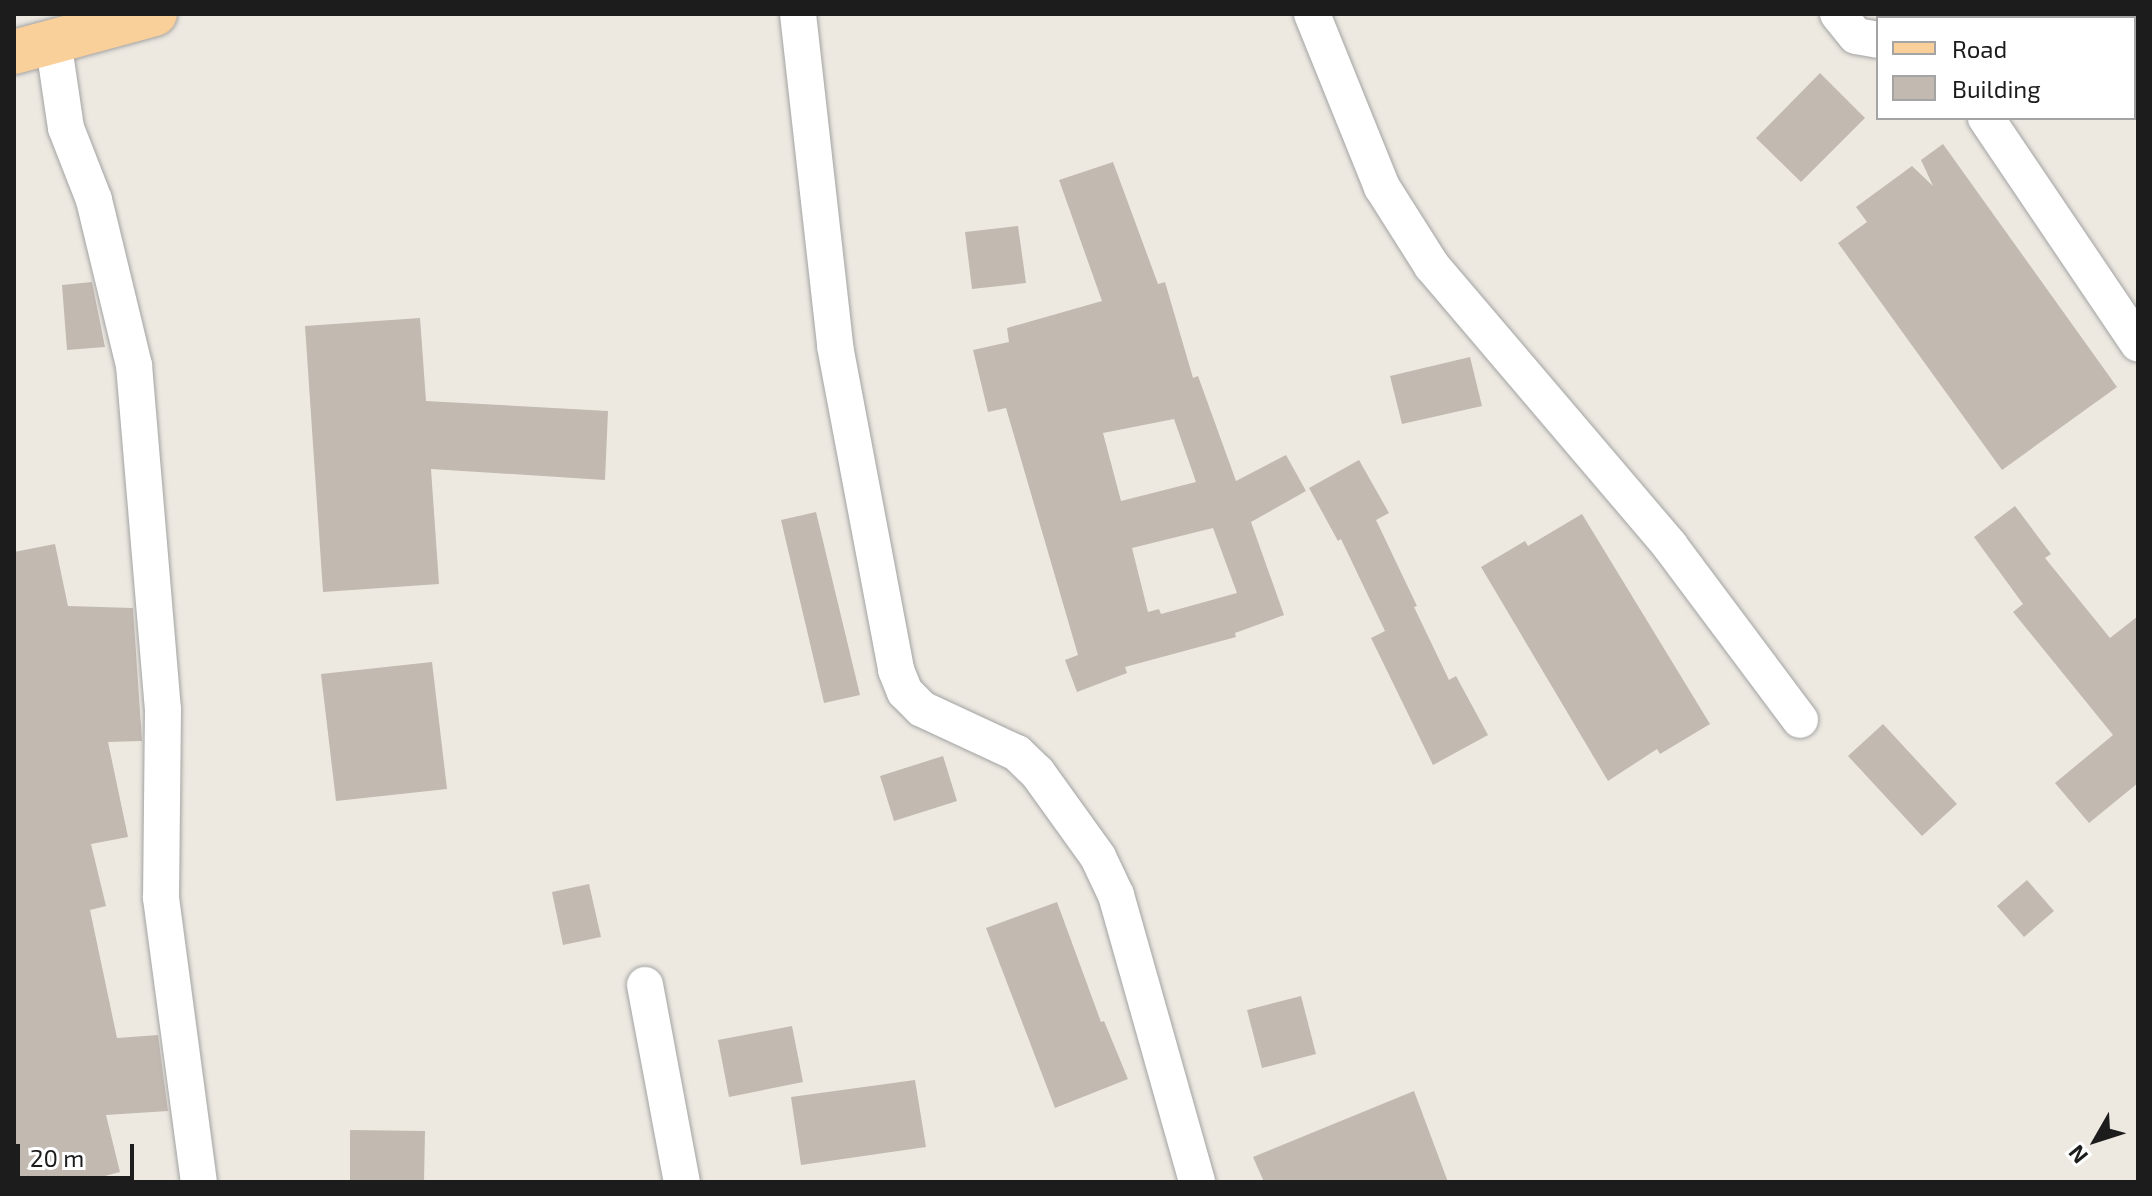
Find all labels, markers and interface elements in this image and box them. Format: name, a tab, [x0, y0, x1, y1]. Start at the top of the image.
legend	[1876, 16, 2136, 120]
text: Road	[1952, 34, 2007, 63]
text: Building	[1952, 74, 2041, 103]
north arrow	[2056, 1100, 2136, 1180]
scale bar	[20, 1128, 138, 1178]
text: N	[2062, 1141, 2092, 1169]
text: 20 m	[30, 1143, 84, 1172]

